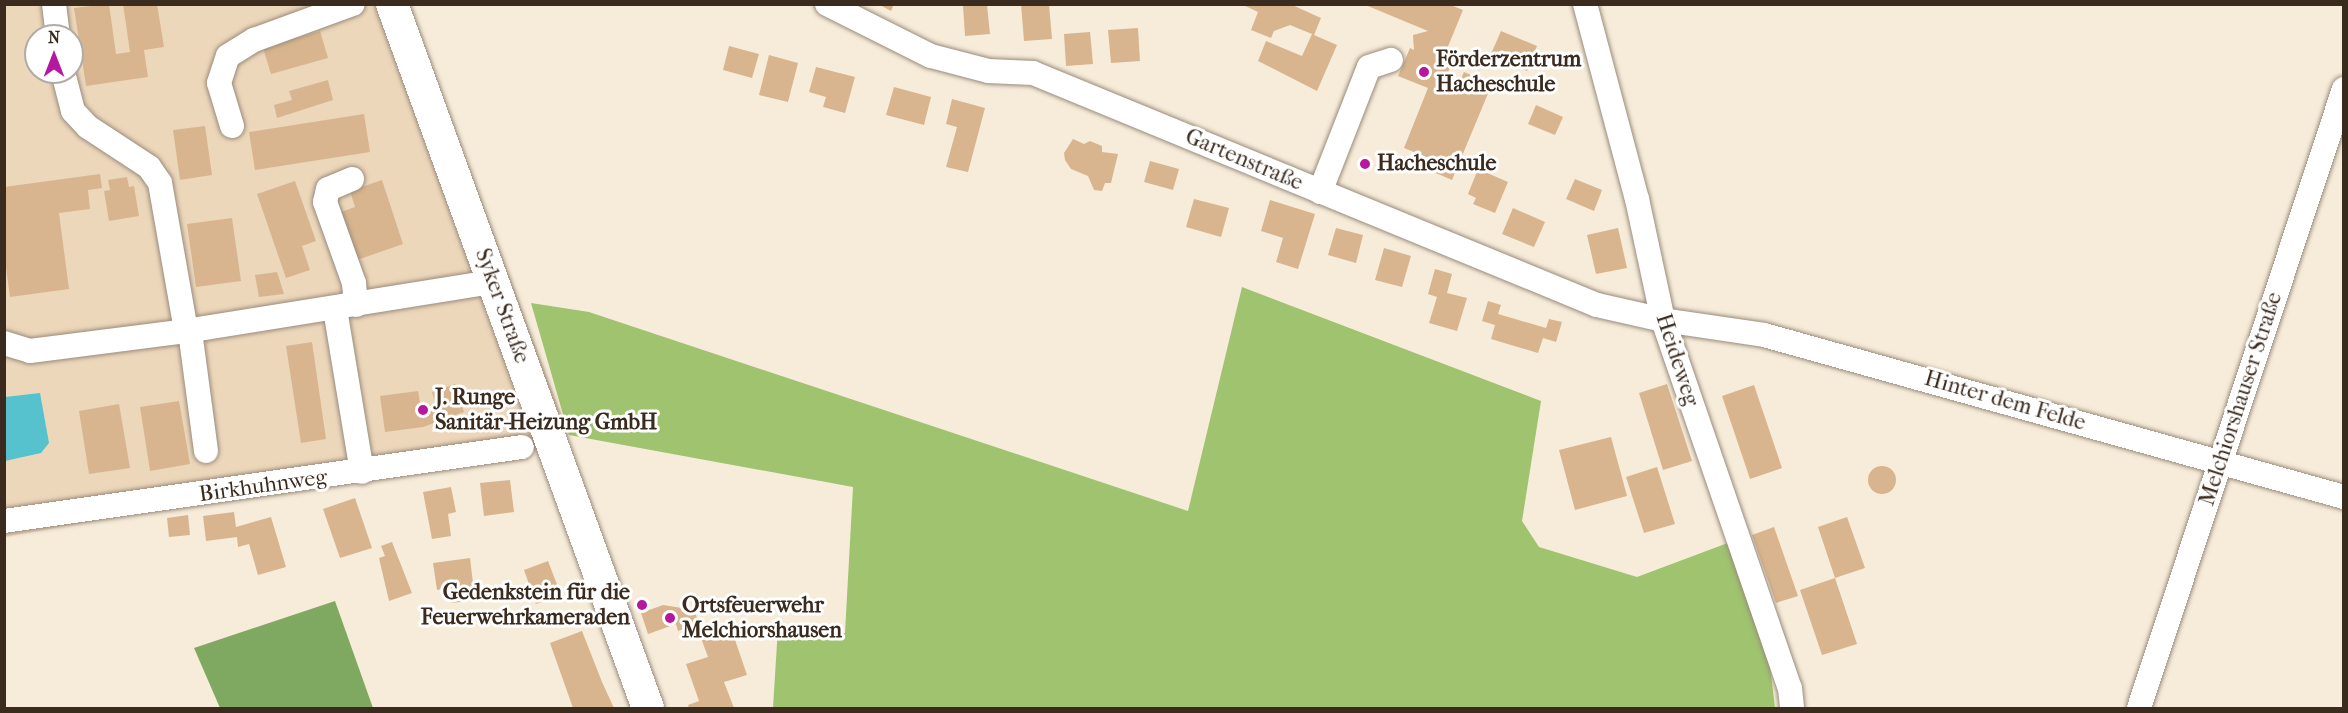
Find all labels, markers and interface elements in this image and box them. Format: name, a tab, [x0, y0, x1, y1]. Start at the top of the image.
north arrow	[24, 24, 84, 84]
text: N	[48, 28, 60, 47]
place label: Förderzentrum Hacheschule	[1436, 46, 1581, 98]
marker: Förderzentrum Hacheschule	[1417, 65, 1431, 79]
street label: Gartenstraße	[1181, 123, 1307, 197]
place label: Hacheschule	[1377, 151, 1496, 177]
marker: Hacheschule	[1358, 157, 1372, 171]
street label: Syker Straße	[469, 245, 535, 367]
street label: Melchiorshauser Straße	[2194, 289, 2288, 509]
street label: Heideweg	[1650, 310, 1704, 410]
street label: Hinter dem Felde	[1921, 365, 2089, 437]
place label: J. Runge Sanitär-Heizung GmbH	[435, 384, 657, 436]
marker: J. Runge Sanitär-Heizung GmbH	[416, 403, 430, 417]
street label: Birkhuhnweg	[197, 464, 329, 508]
place label: Gedenkstein für die Feuerwehrkameraden	[421, 579, 630, 630]
place label: Ortsfeuerwehr Melchiorshausen	[682, 592, 842, 644]
marker: Gedenkstein für die Feuerwehrkameraden	[635, 598, 649, 612]
marker: Ortsfeuerwehr Melchiorshausen	[663, 611, 677, 625]

